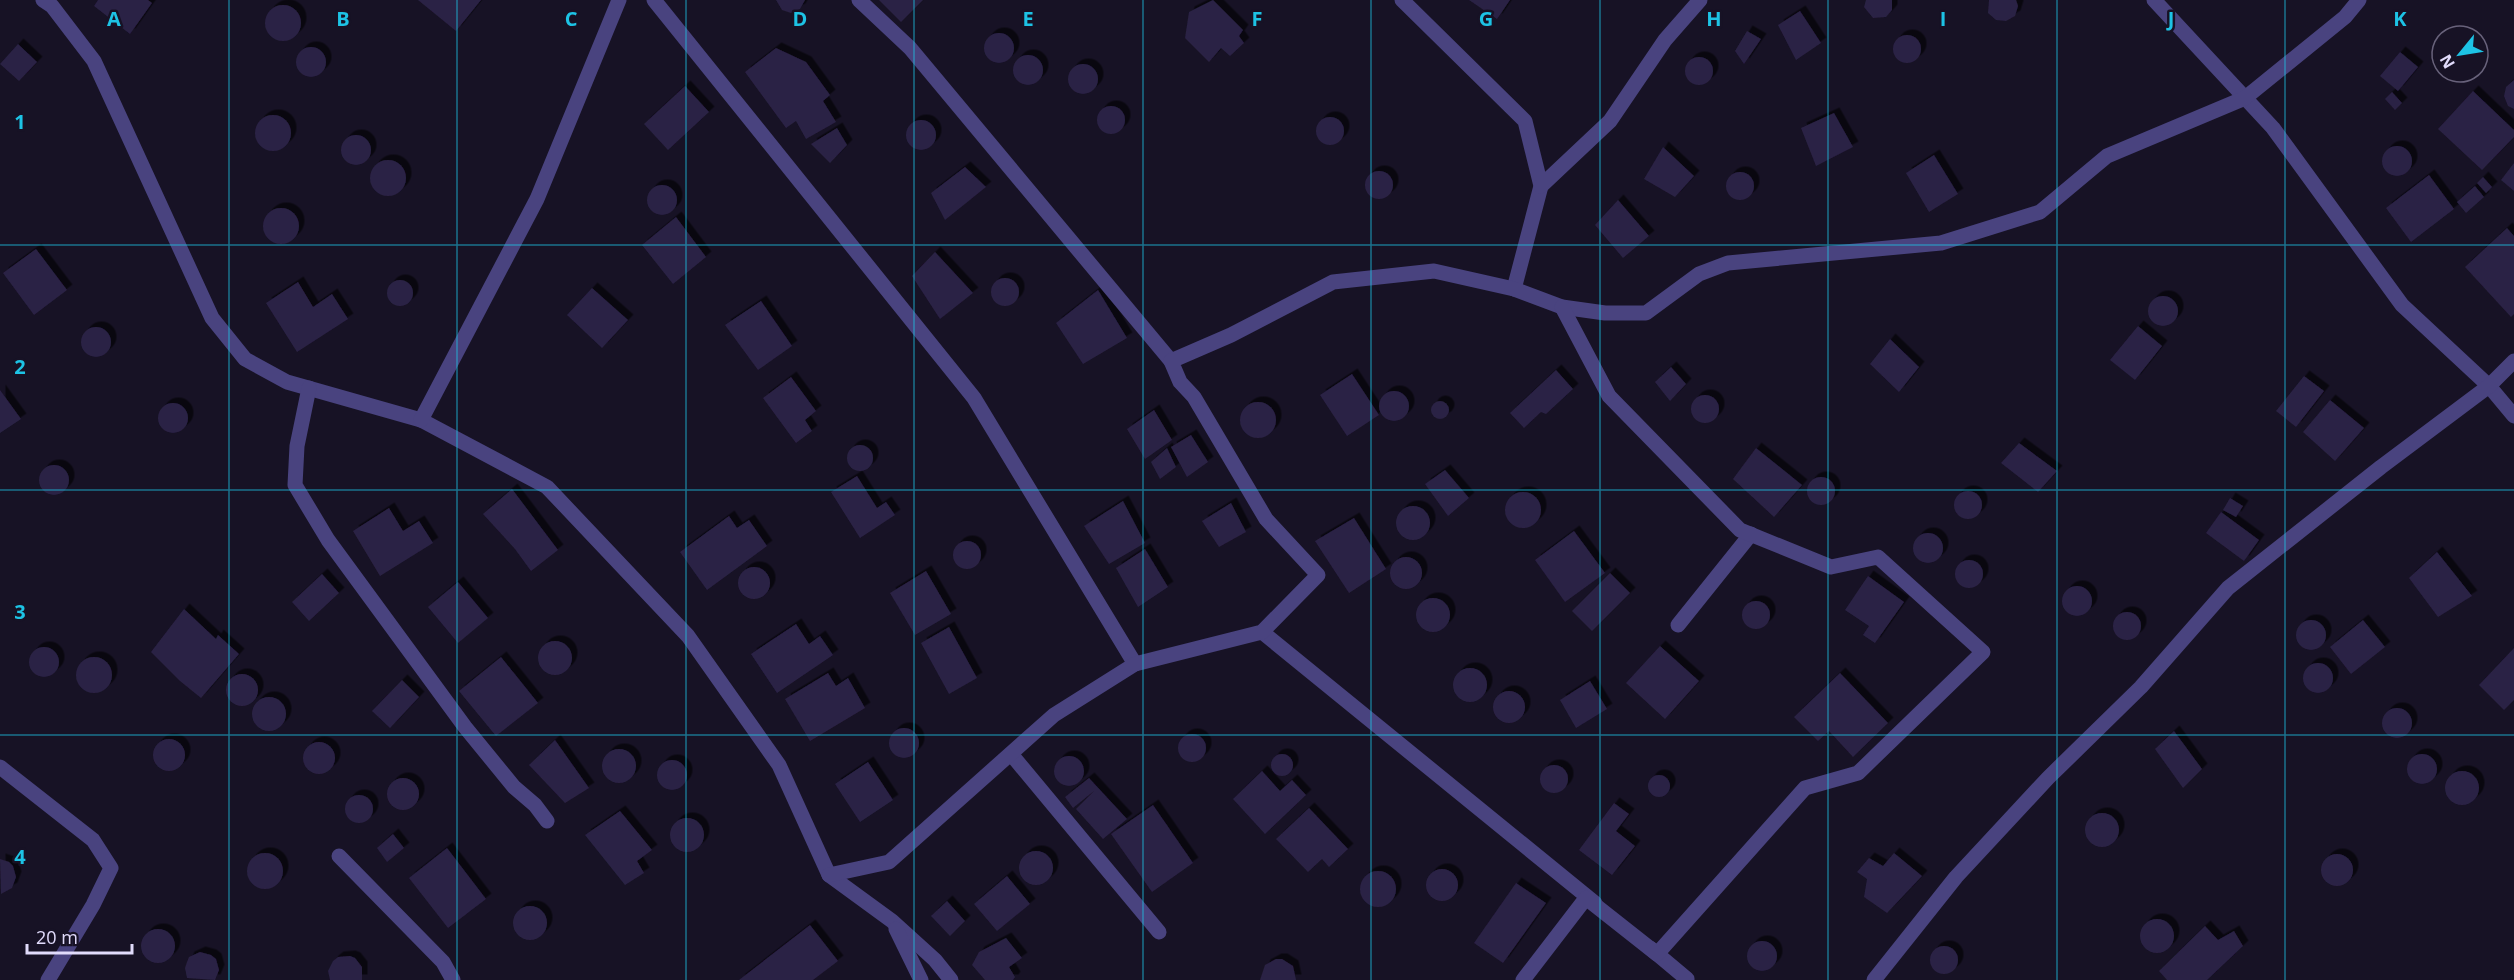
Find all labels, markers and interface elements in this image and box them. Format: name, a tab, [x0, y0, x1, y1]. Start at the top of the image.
text: A	[107, 5, 121, 32]
text: B	[336, 5, 350, 32]
text: C	[565, 5, 578, 32]
text: D	[793, 5, 807, 32]
text: E	[1022, 5, 1034, 32]
text: F	[1252, 5, 1262, 32]
text: G	[1479, 5, 1493, 32]
text: H	[1706, 5, 1722, 32]
text: I	[1940, 5, 1946, 32]
text: J	[2166, 5, 2174, 32]
text: K	[2393, 5, 2407, 32]
north arrow	[2430, 24, 2490, 84]
text: N	[2434, 50, 2460, 73]
text: 1	[14, 108, 26, 135]
text: 2	[14, 353, 26, 380]
text: 3	[14, 598, 26, 625]
text: 4	[14, 843, 26, 870]
scale bar	[27, 917, 132, 955]
text: 20 m	[36, 925, 78, 949]

